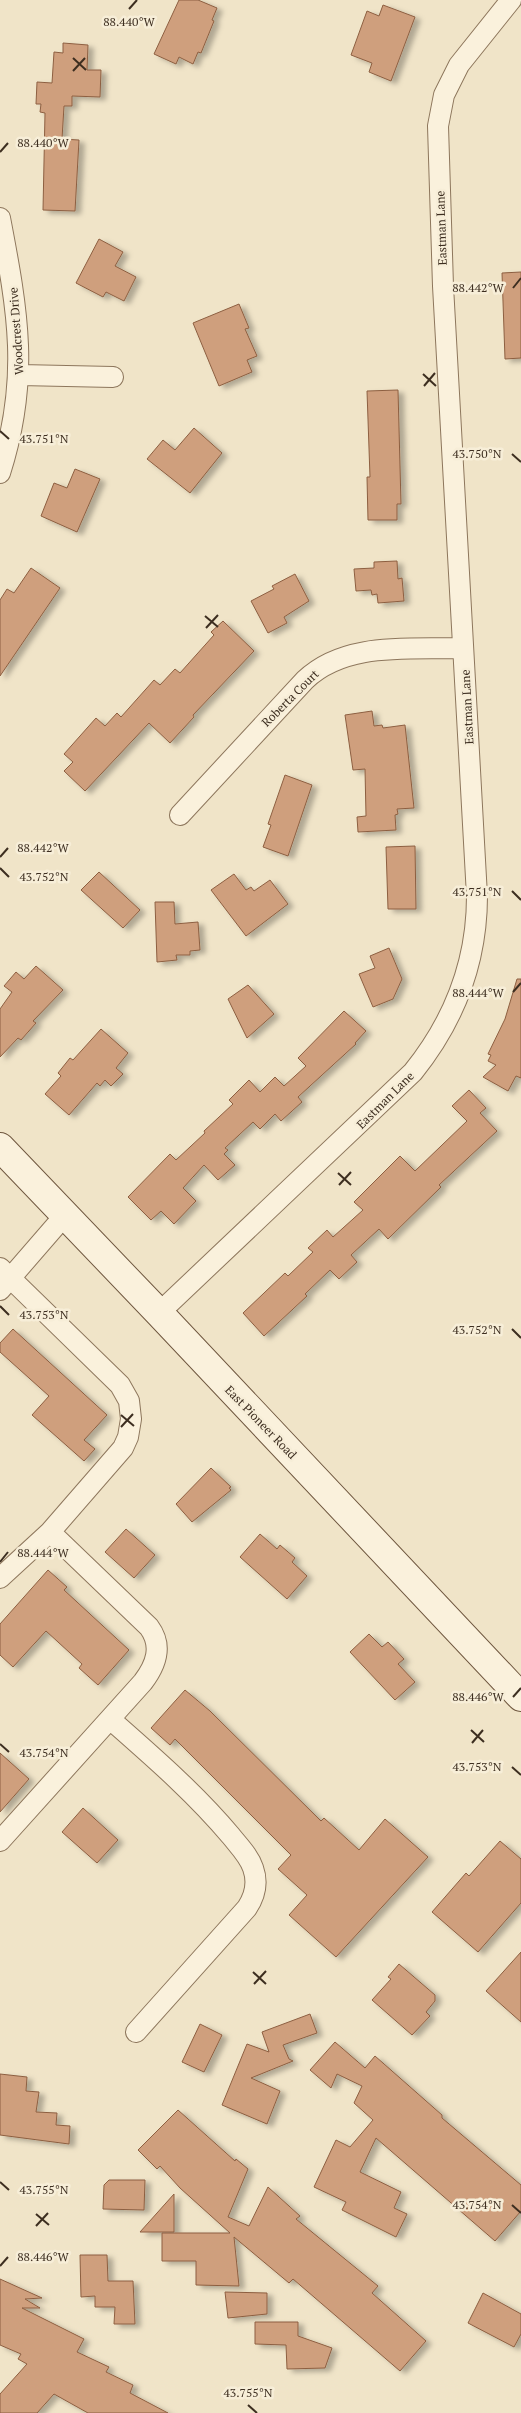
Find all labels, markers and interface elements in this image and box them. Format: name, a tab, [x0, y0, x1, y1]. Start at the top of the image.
text: 88.440°W	[103, 14, 156, 29]
text: 88.440°W	[17, 135, 70, 150]
street label: Eastman Lane	[432, 190, 450, 266]
text: 88.442°W	[452, 280, 505, 295]
street label: Woodcrest Drive	[5, 287, 27, 375]
text: 43.751°N	[19, 431, 69, 446]
text: 43.750°N	[452, 446, 502, 461]
street label: Roberta Court	[258, 666, 322, 730]
street label: Eastman Lane	[458, 669, 476, 745]
text: 88.442°W	[17, 840, 70, 855]
text: 43.752°N	[19, 869, 69, 884]
text: 43.751°N	[452, 884, 502, 899]
text: 88.444°W	[452, 985, 505, 1000]
street label: Eastman Lane	[353, 1068, 417, 1132]
text: 43.753°N	[19, 1307, 69, 1322]
text: 43.752°N	[452, 1322, 502, 1337]
street label: East Pioneer Road	[222, 1382, 300, 1462]
text: 88.444°W	[17, 1545, 70, 1560]
text: 88.446°W	[452, 1689, 505, 1704]
text: 43.754°N	[19, 1745, 69, 1760]
text: 43.753°N	[452, 1759, 502, 1774]
text: 43.755°N	[19, 2182, 69, 2197]
text: 43.754°N	[452, 2197, 502, 2212]
text: 88.446°W	[17, 2249, 70, 2264]
text: 43.755°N	[223, 2385, 273, 2400]

